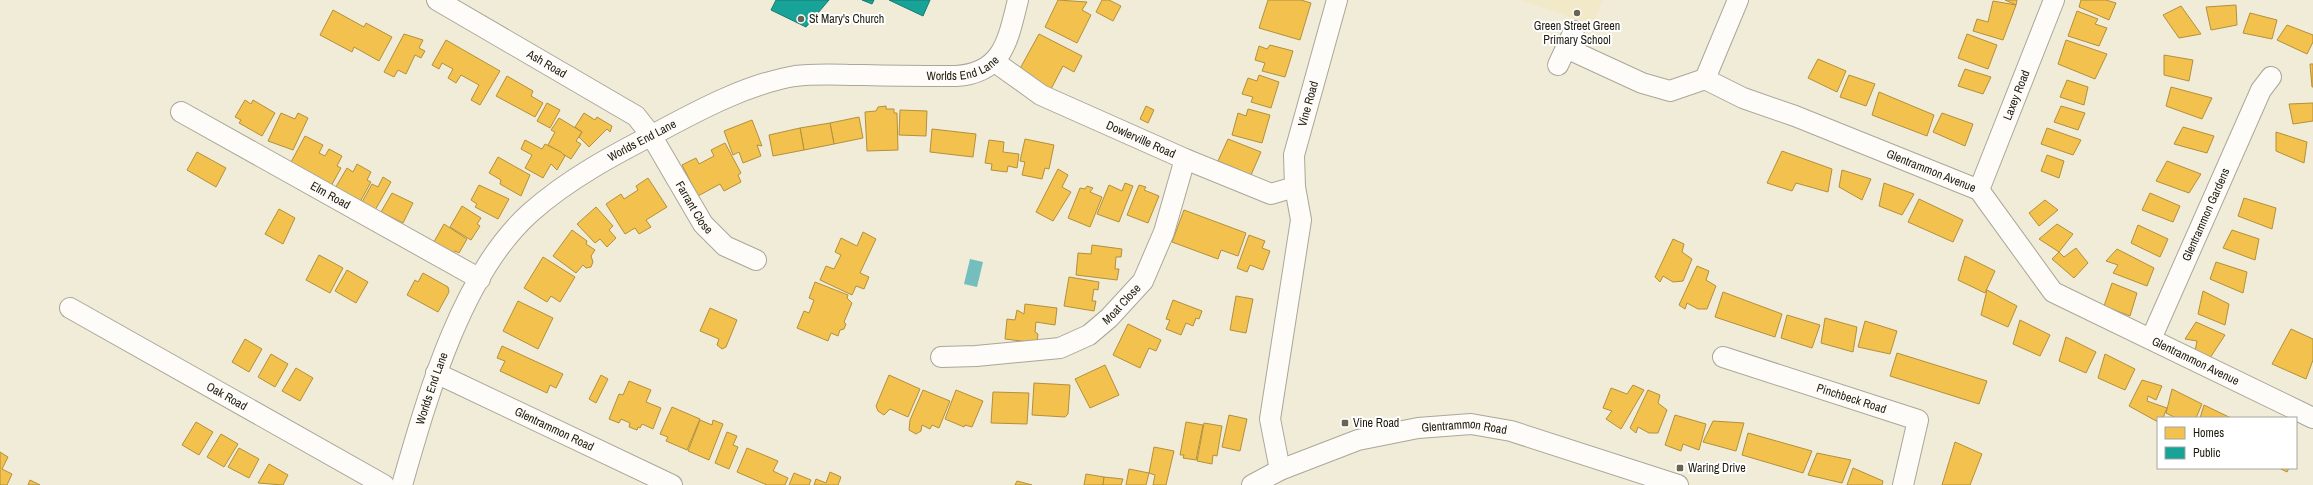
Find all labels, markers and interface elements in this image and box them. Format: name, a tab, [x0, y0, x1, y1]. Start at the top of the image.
marker: Green Street Green Primary School	[1572, 8, 1582, 18]
place label: St Mary's Church	[809, 11, 884, 27]
marker: St Mary's Church	[796, 14, 806, 24]
place label: Green Street Green Primary School	[1534, 18, 1620, 48]
street label: Ash Road	[523, 46, 569, 82]
street label: Worlds End Lane	[927, 53, 1003, 84]
street label: Laxey Road	[1999, 68, 2034, 123]
street label: Vine Road	[1294, 79, 1322, 128]
street label: Worlds End Lane	[605, 116, 679, 165]
street label: Dowlerville Road	[1104, 117, 1178, 162]
street label: Glentrammon Avenue	[1884, 146, 1978, 196]
street label: Glentrammon Gardens	[2178, 165, 2234, 264]
street label: Elm Road	[307, 178, 353, 213]
street label: Farrant Close	[672, 178, 716, 237]
street label: Moat Close	[1099, 281, 1144, 328]
street label: Glentrammon Avenue	[2149, 333, 2242, 389]
street label: Worlds End Lane	[412, 350, 452, 427]
street label: Oak Road	[204, 379, 250, 414]
street label: Pinchbeck Road	[1815, 380, 1888, 417]
street label: Glentrammon Road	[512, 403, 597, 455]
place label: Vine Road	[1353, 415, 1399, 431]
street label: Glentrammon Road	[1421, 416, 1508, 438]
legend	[2157, 417, 2297, 469]
marker: Vine Road	[1340, 418, 1350, 428]
text: Homes	[2193, 425, 2224, 441]
text: Public	[2193, 445, 2220, 461]
place label: Waring Drive	[1688, 460, 1746, 476]
marker: Waring Drive	[1675, 463, 1685, 473]

